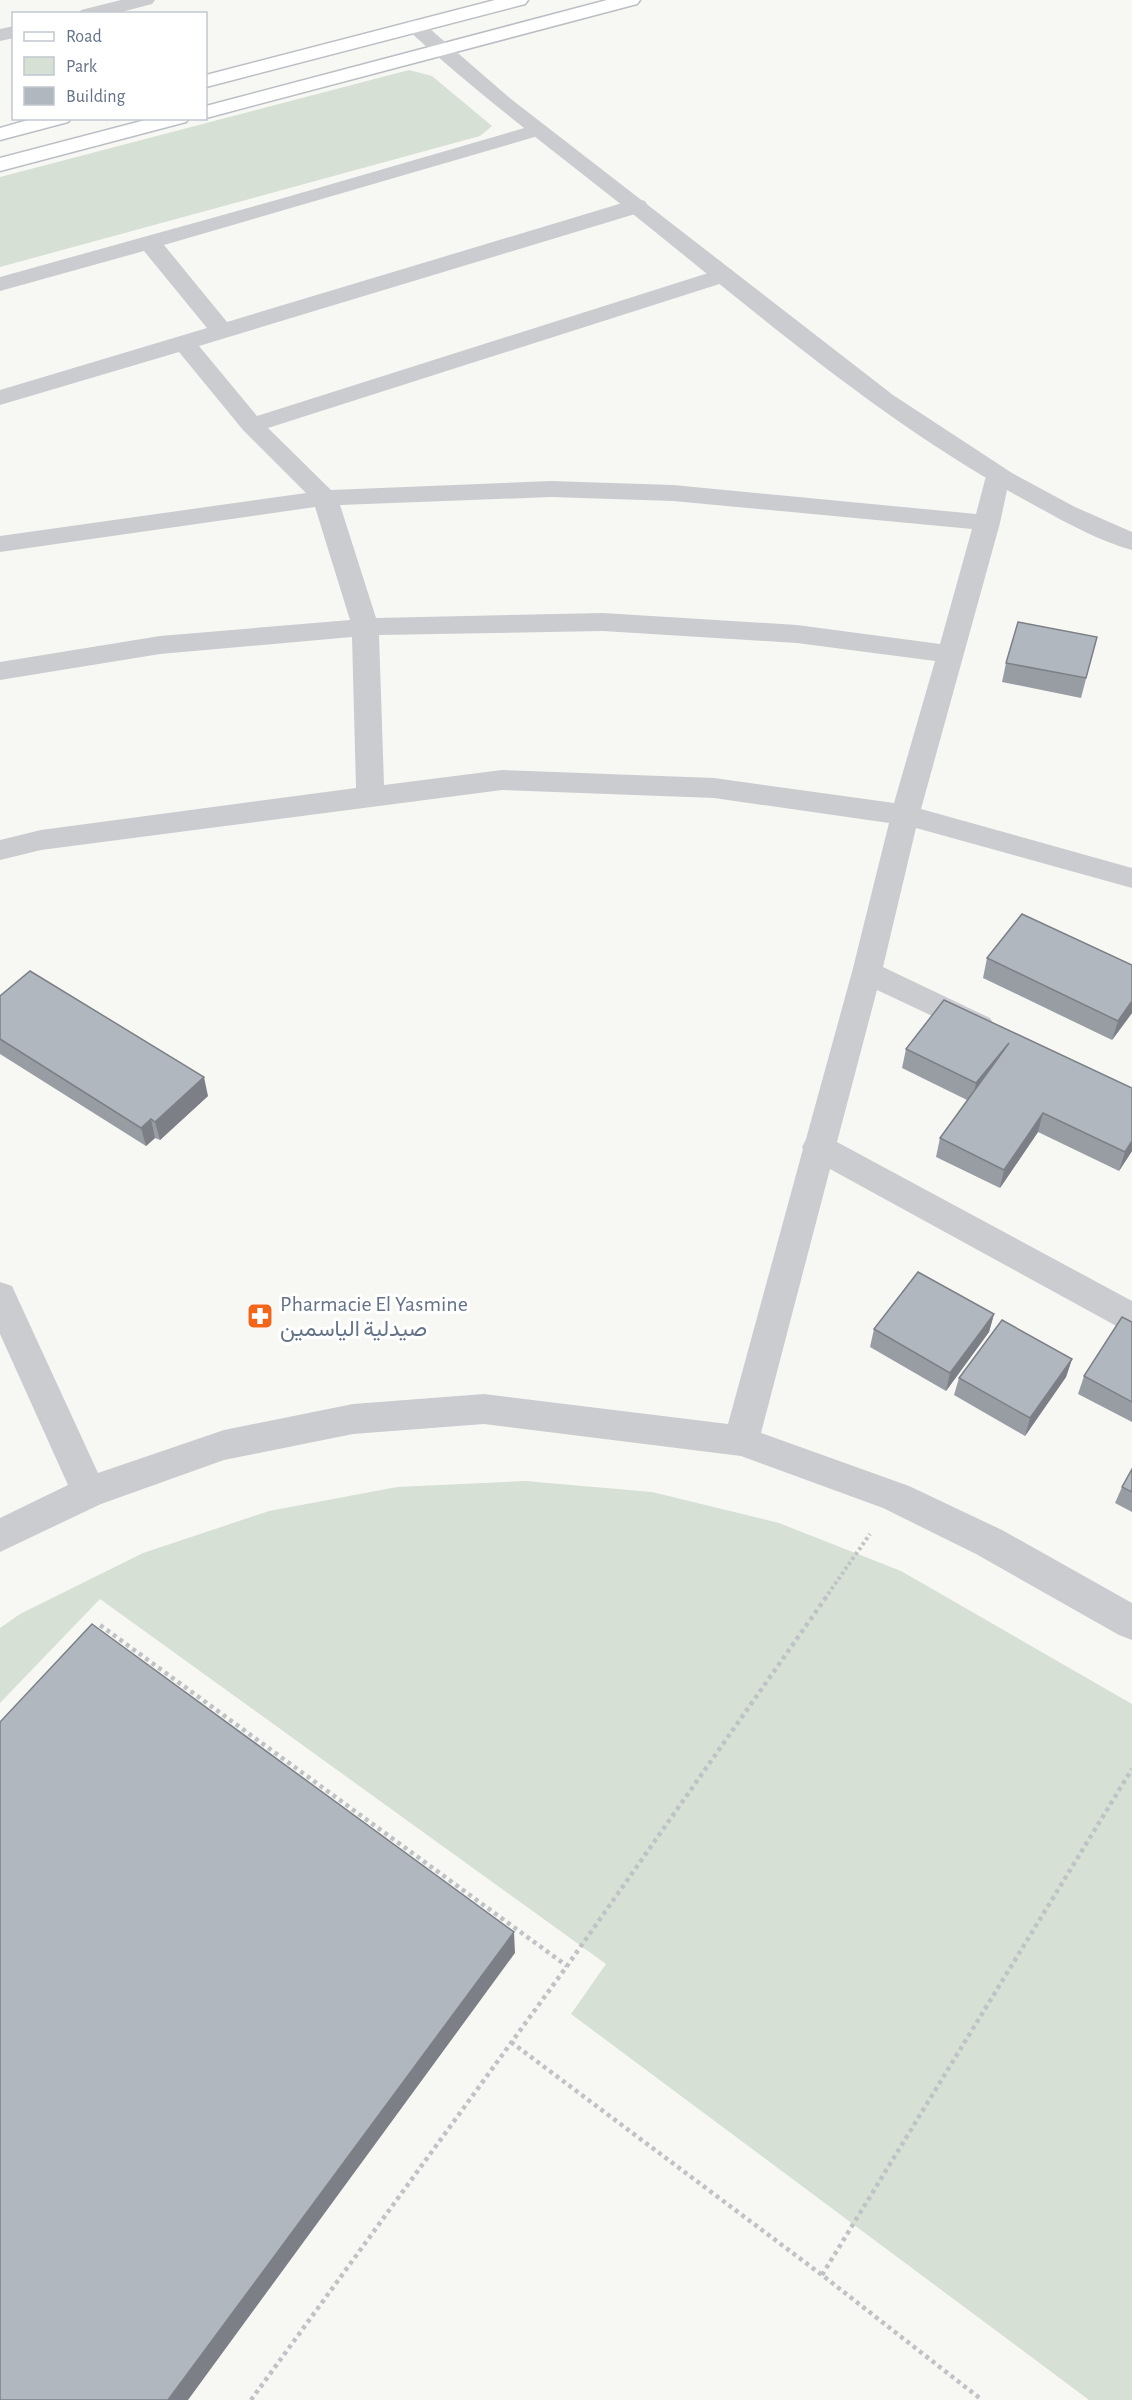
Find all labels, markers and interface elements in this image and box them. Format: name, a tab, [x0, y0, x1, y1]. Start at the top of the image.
legend	[12, 12, 207, 120]
text: Road	[66, 28, 102, 46]
text: Park	[66, 58, 98, 76]
text: Building	[66, 88, 126, 106]
place label: Pharmacie El Yasmine صيدلية الياسمين	[280, 1293, 468, 1342]
pharmacy icon: Pharmacie El Yasmine صيدلية الياسمين	[245, 1301, 275, 1331]

